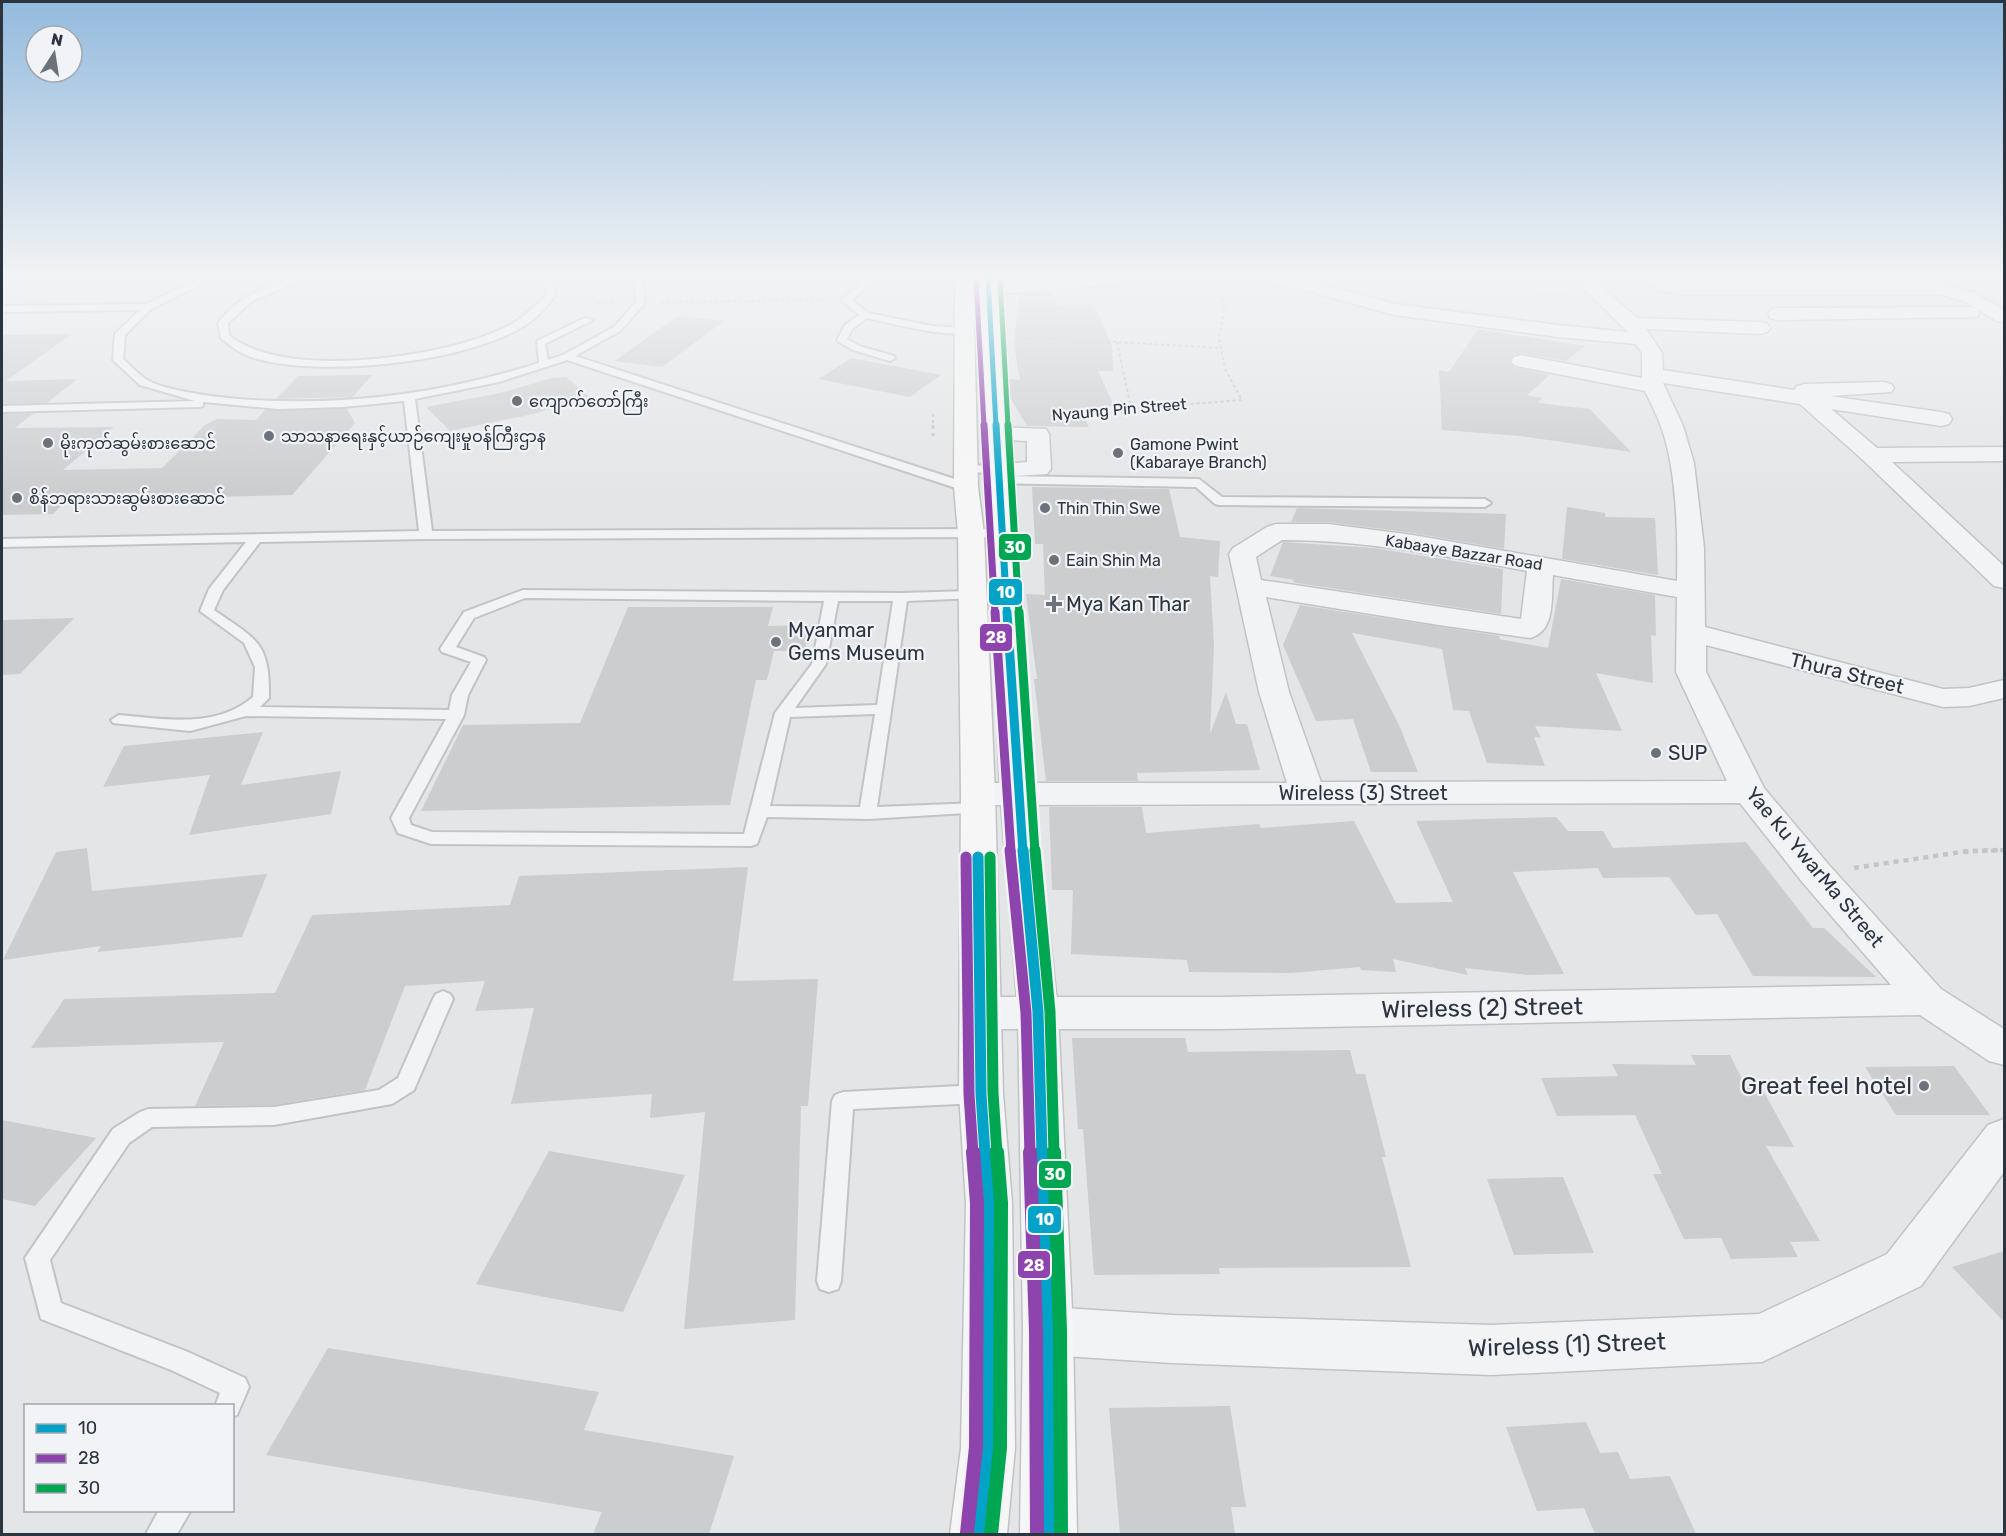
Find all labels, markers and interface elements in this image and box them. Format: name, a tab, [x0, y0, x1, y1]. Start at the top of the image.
north arrow	[24, 24, 84, 84]
text: N	[49, 29, 65, 50]
place label: ကျောက်တော်ကြီး	[529, 390, 649, 415]
marker: ကျောက်တော်ကြီး	[510, 394, 524, 408]
street label: Nyaung Pin Street	[1051, 394, 1187, 425]
place label: သာသနာရေးနှင့်ယာဉ်ကျေးမှုဝန်ကြီးဌာန	[281, 425, 546, 451]
marker: သာသနာရေးနှင့်ယာဉ်ကျေးမှုဝန်ကြီးဌာန	[262, 429, 276, 443]
place label: မိုးကုတ်ဆွမ်းစားဆောင်	[60, 432, 216, 458]
place label: Gamone Pwint (Kabaraye Branch)	[1130, 435, 1267, 472]
marker: မိုးကုတ်ဆွမ်းစားဆောင်	[41, 436, 55, 450]
marker: Gamone Pwint (Kabaraye Branch)	[1111, 446, 1125, 460]
place label: စိန်ဘရားသားဆွမ်းစားဆောင်	[29, 487, 225, 512]
marker: စိန်ဘရားသားဆွမ်းစားဆောင်	[10, 491, 24, 505]
place label: Thin Thin Swe	[1057, 499, 1161, 518]
marker: Thin Thin Swe	[1038, 501, 1052, 515]
street label: Kabaaye Bazzar Road	[1384, 531, 1544, 574]
line badge: 30	[998, 533, 1032, 561]
text: 30	[1004, 538, 1026, 557]
place label: Eain Shin Ma	[1066, 551, 1161, 570]
marker: Eain Shin Ma	[1047, 553, 1061, 567]
line badge: 10	[988, 578, 1023, 606]
text: 10	[997, 583, 1016, 602]
place label: Mya Kan Thar	[1066, 592, 1190, 616]
marker: Mya Kan Thar	[1047, 597, 1061, 611]
place label: Myanmar Gems Museum	[788, 618, 925, 665]
line badge: 28	[979, 623, 1013, 652]
text: 28	[985, 628, 1007, 647]
marker: Myanmar Gems Museum	[769, 635, 783, 649]
street label: Thura Street	[1788, 647, 1907, 699]
place label: SUP	[1668, 741, 1707, 765]
marker: SUP	[1649, 746, 1663, 760]
street label: Wireless (3) Street	[1278, 781, 1448, 805]
street label: Yae Ku YwarMa Street	[1741, 782, 1889, 952]
street label: Wireless (2) Street	[1381, 992, 1583, 1024]
place label: Great feel hotel	[1741, 1072, 1912, 1100]
marker: Great feel hotel	[1917, 1079, 1931, 1093]
line badge: 30	[1038, 1160, 1072, 1189]
text: 30	[1044, 1165, 1066, 1184]
line badge: 10	[1027, 1205, 1062, 1234]
text: 10	[1036, 1210, 1055, 1229]
line badge: 28	[1017, 1250, 1051, 1279]
text: 28	[1023, 1256, 1045, 1275]
street label: Wireless (1) Street	[1468, 1328, 1666, 1362]
legend	[24, 1404, 234, 1512]
text: 10	[78, 1417, 97, 1439]
text: 28	[78, 1447, 100, 1469]
text: 30	[78, 1477, 100, 1499]

